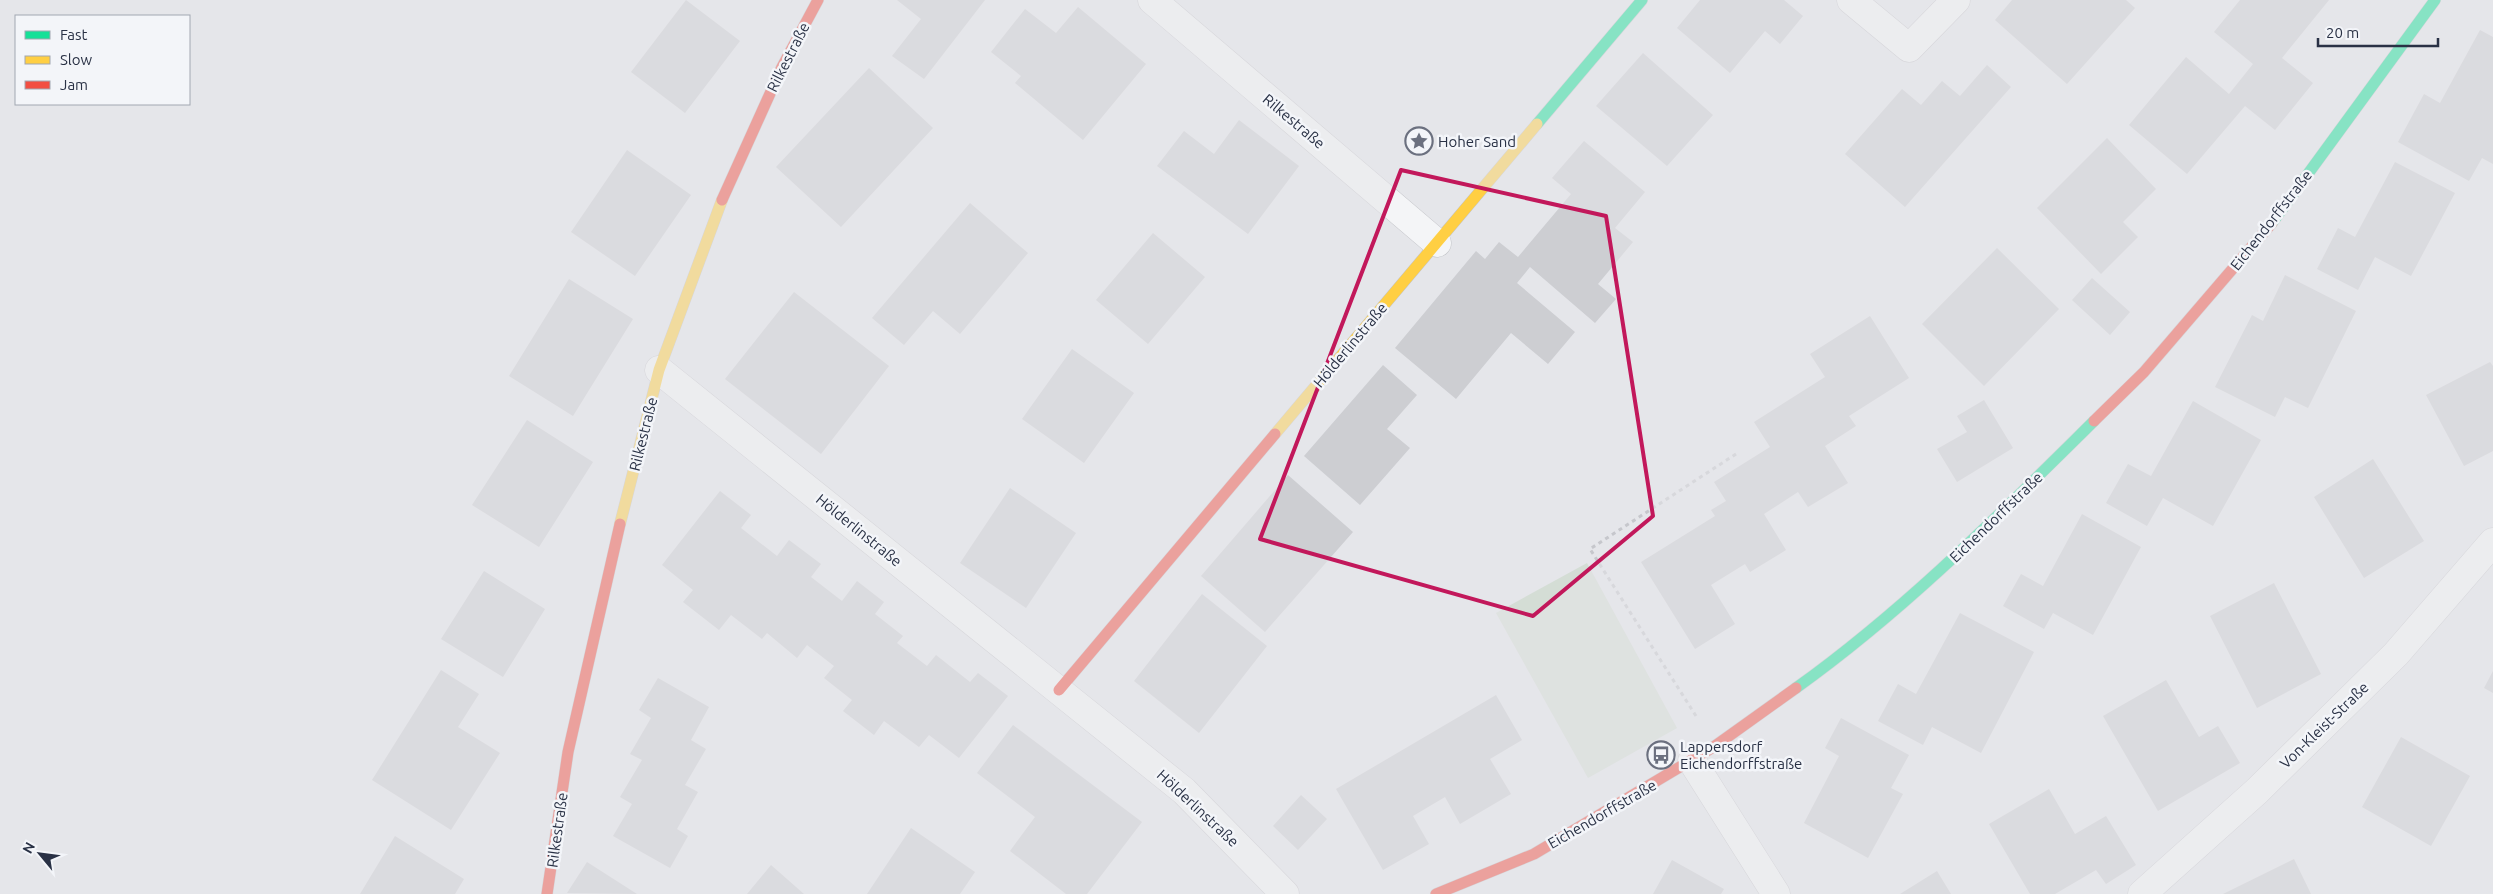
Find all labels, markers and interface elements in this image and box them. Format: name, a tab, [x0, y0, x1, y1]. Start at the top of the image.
legend	[15, 15, 190, 105]
scale bar	[2318, 15, 2438, 47]
street label: Rilkestraße	[763, 19, 813, 95]
text: 20 m	[2326, 24, 2359, 41]
text: Fast	[60, 26, 88, 43]
text: Slow	[60, 51, 93, 68]
text: Jam	[60, 76, 88, 93]
street label: Rilkestraße	[1260, 90, 1328, 152]
place icon: Hoher Sand	[1404, 126, 1434, 156]
place label: Hoher Sand	[1438, 133, 1516, 150]
street label: Eichendorffstraße	[2227, 167, 2315, 273]
street label: Hölderlinstraße	[1310, 299, 1390, 391]
street label: Rilkestraße	[626, 395, 660, 473]
street label: Eichendorffstraße	[1946, 468, 2046, 566]
street label: Hölderlinstraße	[813, 490, 905, 570]
street label: Von-Kleist-Straße	[2276, 678, 2372, 772]
place label: Lappersdorf Eichendorffstraße	[1680, 738, 1802, 772]
bus stop icon: Lappersdorf Eichendorffstraße	[1646, 740, 1676, 770]
street label: Hölderlinstraße	[1154, 766, 1242, 850]
street label: Eichendorffstraße	[1545, 776, 1659, 852]
street label: Rilkestraße	[543, 791, 571, 869]
north arrow	[15, 829, 65, 879]
text: N	[19, 839, 38, 856]

